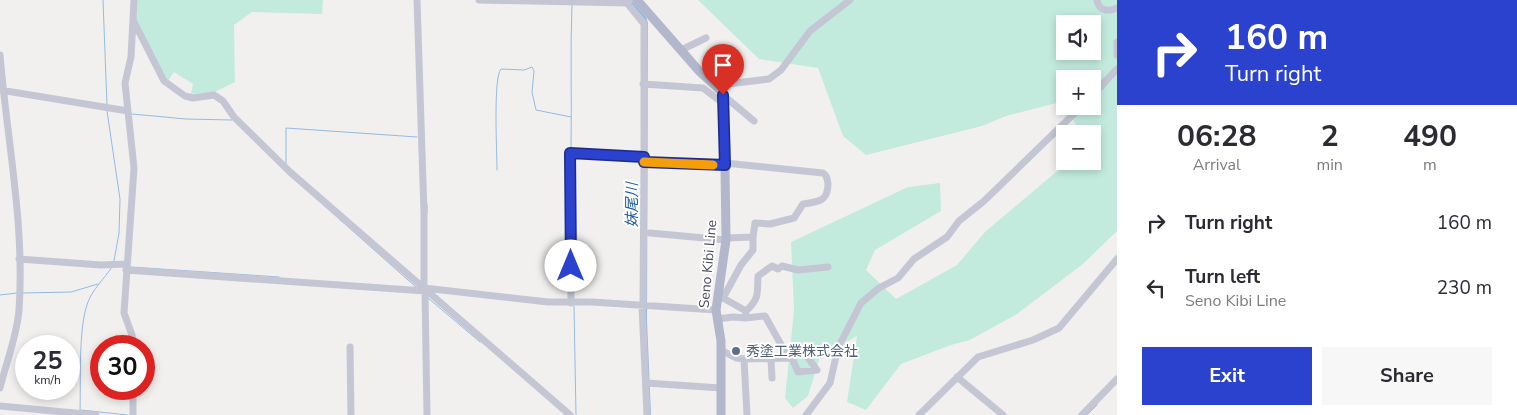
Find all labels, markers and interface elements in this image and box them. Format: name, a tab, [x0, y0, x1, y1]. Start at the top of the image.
text: 160 m	[1225, 14, 1328, 61]
map controls	[1056, 15, 1101, 170]
button: sound	[1056, 15, 1101, 60]
icon: right	[1142, 20, 1207, 85]
pin	[702, 44, 744, 95]
icon: arrive	[709, 51, 737, 79]
text: Turn right	[1225, 59, 1321, 89]
button: +	[1056, 70, 1101, 115]
text: 06:28	[1177, 116, 1256, 157]
text: 2	[1321, 116, 1339, 157]
text: 490	[1403, 116, 1457, 157]
button: −	[1056, 125, 1101, 170]
text: Arrival	[1193, 154, 1241, 176]
text: min	[1316, 154, 1343, 176]
text: m	[1423, 154, 1437, 176]
water label: 妹尾川	[622, 181, 642, 228]
icon: right	[1142, 209, 1170, 237]
text: Turn right	[1185, 210, 1272, 236]
text: 160 m	[1437, 210, 1492, 236]
street label: Seno Kibi Line	[695, 219, 721, 309]
position arrow	[544, 239, 596, 291]
text: Turn left	[1185, 264, 1260, 290]
icon: left	[1142, 274, 1170, 302]
text: 230 m	[1437, 275, 1492, 301]
text: Seno Kibi Line	[1185, 290, 1286, 312]
speed limit sign: 30	[90, 335, 155, 400]
place label: 秀塗工業株式会社	[746, 342, 858, 361]
text: 25	[32, 344, 63, 378]
marker: 秀塗工業株式会社	[730, 345, 742, 357]
button: Exit	[1142, 347, 1312, 405]
button: Share	[1322, 347, 1492, 405]
text: km/h	[34, 372, 61, 388]

